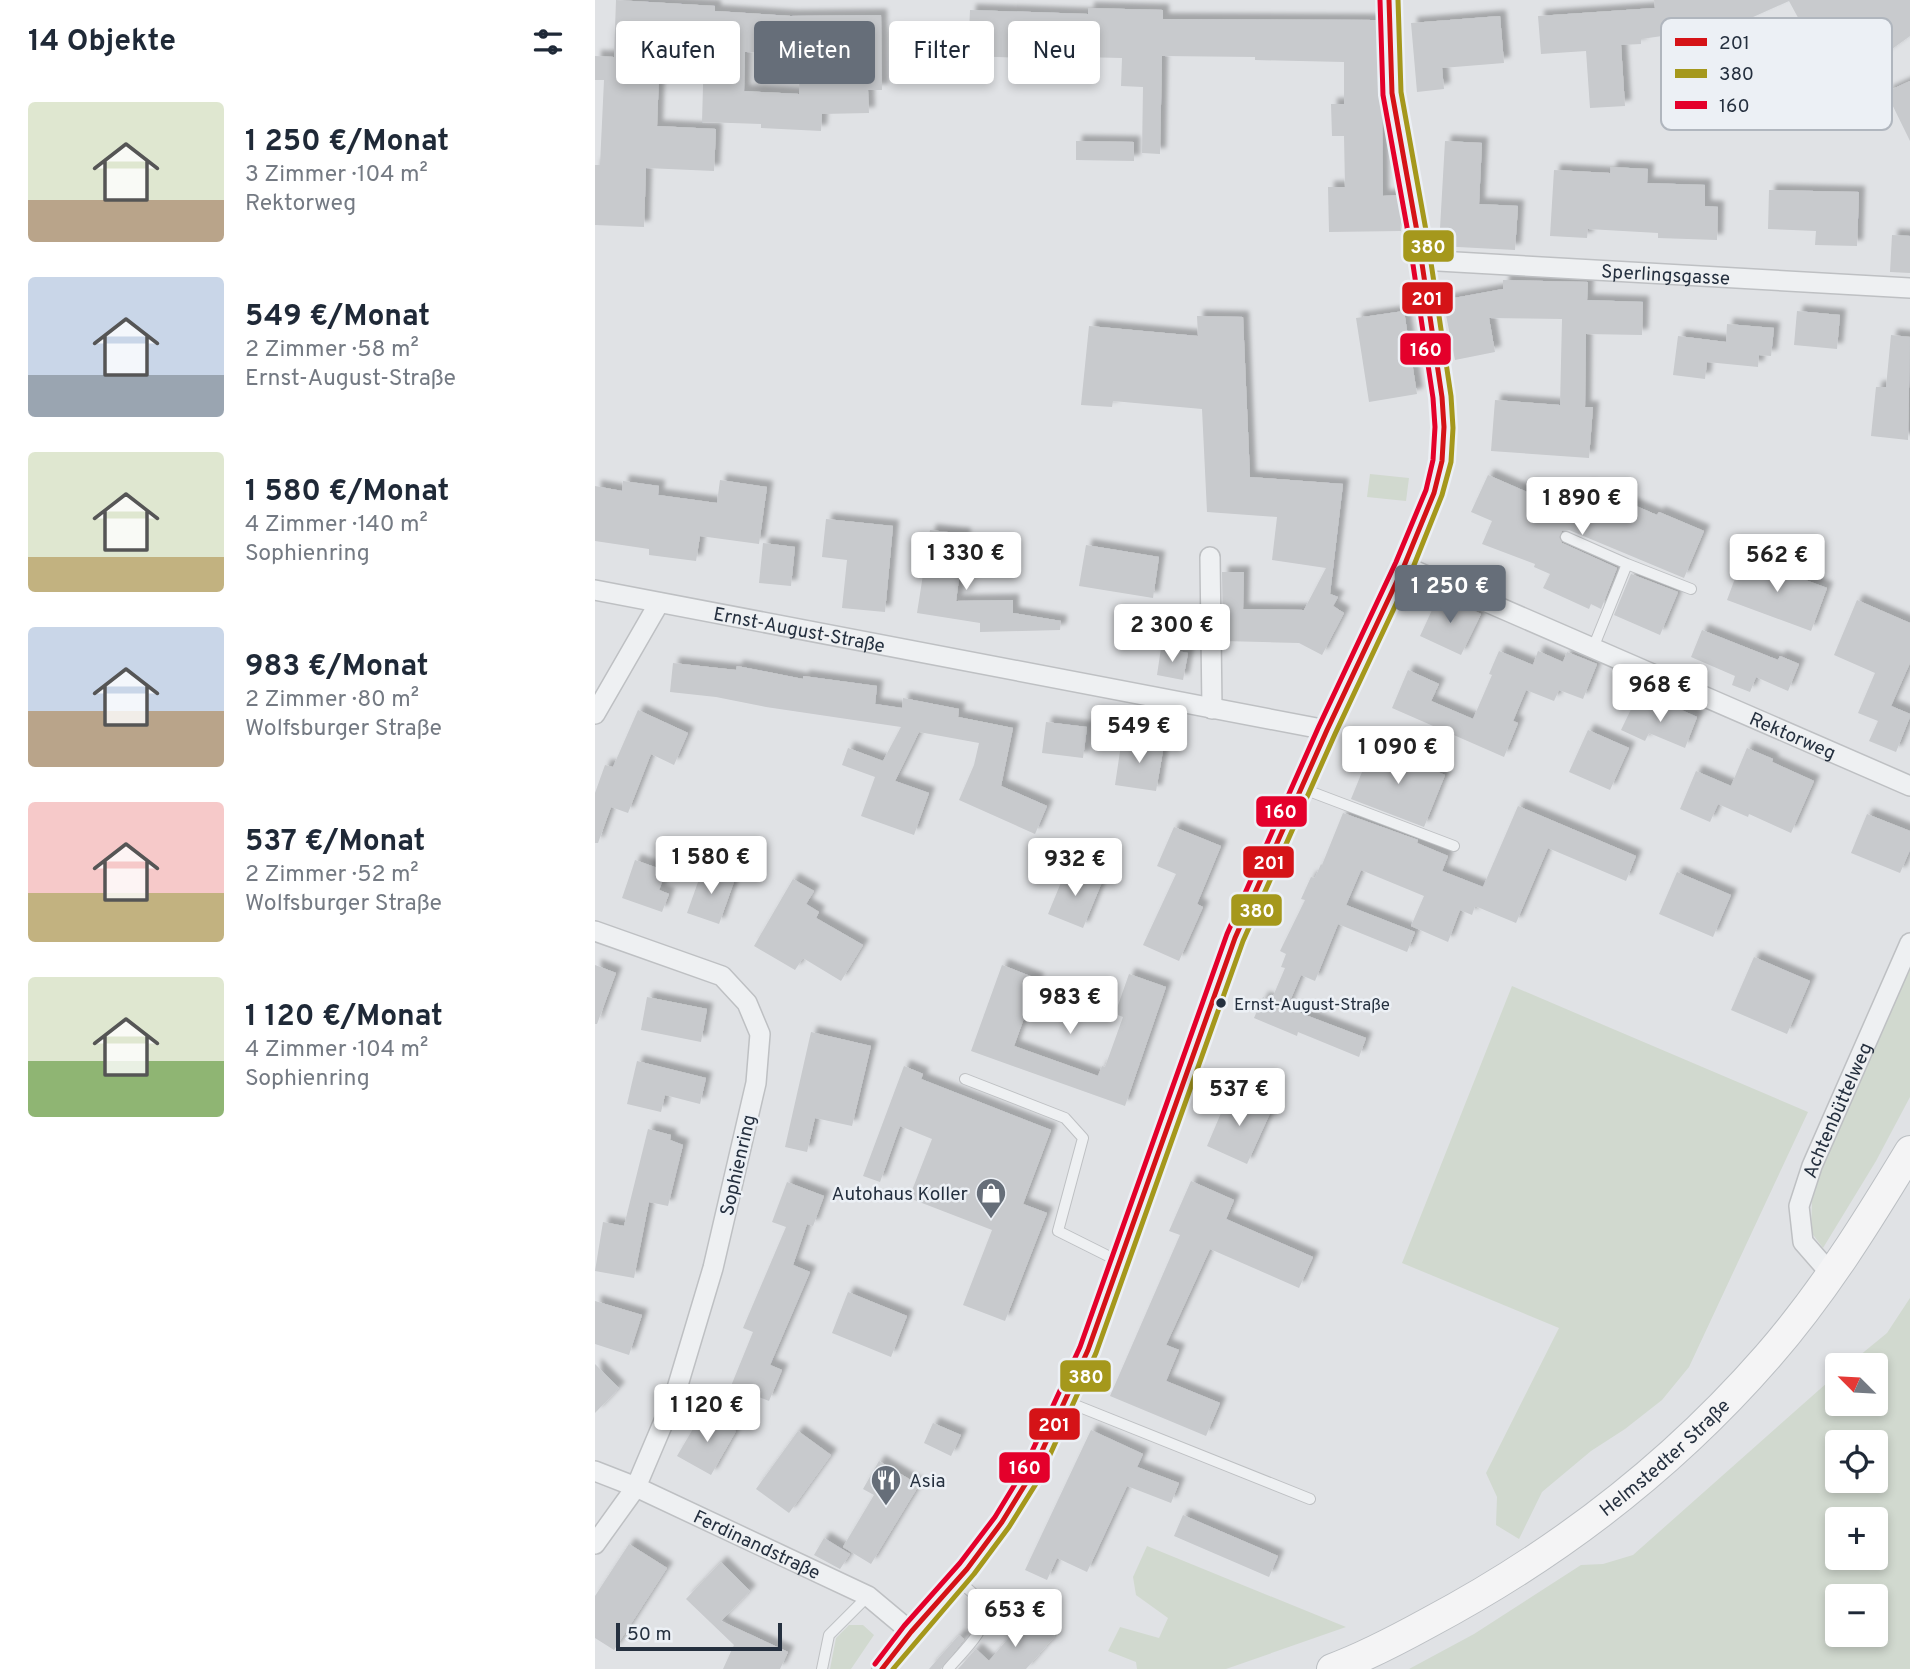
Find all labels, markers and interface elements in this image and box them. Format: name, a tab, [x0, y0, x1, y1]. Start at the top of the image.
legend	[1661, 18, 1892, 130]
chip: Kaufen	[616, 21, 740, 84]
chip: Mieten	[754, 21, 875, 84]
chip: Filter	[889, 21, 994, 84]
chip: Neu	[1008, 21, 1100, 84]
icon: filters	[529, 23, 567, 61]
text: 14 Objekte	[28, 24, 176, 61]
text: 201	[1719, 32, 1750, 56]
text: 380	[1719, 63, 1754, 87]
text: 160	[1719, 95, 1750, 119]
text: 1 250 €/Monat	[245, 124, 449, 161]
icon: home	[84, 130, 168, 214]
text: 3 Zimmer · 104 m²	[245, 161, 428, 190]
text: Rektorweg	[245, 190, 356, 219]
line badge: 380	[1402, 229, 1455, 263]
text: 380	[1410, 236, 1446, 260]
street label: Sperlingsgasse	[1600, 260, 1731, 292]
line badge: 201	[1401, 281, 1454, 315]
text: 201	[1411, 288, 1443, 312]
text: 549 €/Monat	[245, 299, 430, 336]
icon: home	[84, 305, 168, 389]
line badge: 160	[1399, 332, 1452, 366]
text: 2 Zimmer · 58 m²	[245, 336, 419, 365]
text: 160	[1410, 339, 1442, 363]
text: Ernst-August-Straße	[245, 365, 456, 394]
text: 1 580 €/Monat	[245, 474, 449, 511]
pin: 1 890 €	[1517, 477, 1647, 537]
icon: home	[84, 480, 168, 564]
text: 1 890 €	[1542, 485, 1622, 514]
text: 4 Zimmer · 140 m²	[245, 511, 428, 540]
pin: 1 330 €	[901, 532, 1031, 592]
pin: 562 €	[1728, 534, 1826, 594]
text: Sophienring	[245, 540, 370, 569]
text: 1 330 €	[927, 540, 1005, 569]
text: 562 €	[1746, 542, 1808, 571]
pin: 1 250 €	[1385, 566, 1515, 625]
text: 1 250 €	[1411, 573, 1489, 602]
street label: Ernst-August-Straße	[711, 603, 887, 659]
pin: 2 300 €	[1107, 604, 1237, 664]
text: 2 300 €	[1130, 612, 1214, 641]
text: 983 €/Monat	[245, 649, 429, 686]
icon: home	[84, 655, 168, 739]
pin: 968 €	[1611, 664, 1709, 724]
text: 968 €	[1628, 672, 1692, 701]
text: 2 Zimmer · 80 m²	[245, 686, 419, 715]
pin: 549 €	[1090, 706, 1188, 765]
street label: Rektorweg	[1745, 708, 1839, 766]
text: 549 €	[1107, 713, 1171, 742]
text: Wolfsburger Straße	[245, 715, 442, 744]
pin: 1 090 €	[1333, 726, 1463, 786]
text: 1 090 €	[1358, 734, 1438, 763]
line badge: 160	[1255, 795, 1308, 828]
text: 160	[1265, 801, 1297, 825]
text: 537 €/Monat	[245, 824, 425, 861]
icon: home	[84, 830, 168, 914]
pin: 1 580 €	[646, 836, 776, 896]
pin: 932 €	[1026, 838, 1124, 898]
text: 1 580 €	[672, 844, 750, 873]
line badge: 201	[1242, 845, 1295, 879]
text: 932 €	[1044, 846, 1106, 875]
text: 201	[1253, 852, 1285, 876]
text: 2 Zimmer · 52 m²	[245, 861, 419, 890]
text: Wolfsburger Straße	[245, 890, 442, 919]
line badge: 380	[1230, 893, 1283, 927]
text: 380	[1239, 900, 1275, 924]
pin: 983 €	[1021, 976, 1119, 1036]
text: 983 €	[1039, 984, 1101, 1013]
place label: Ernst-August-Straße	[1234, 995, 1390, 1017]
marker: Ernst-August-Straße	[1214, 996, 1228, 1010]
text: 1 120 €/Monat	[245, 999, 443, 1036]
icon: home	[84, 1005, 168, 1089]
text: 4 Zimmer · 104 m²	[245, 1036, 428, 1065]
street label: Achtenbüttelweg	[1799, 1039, 1879, 1182]
text: Sophienring	[245, 1065, 370, 1094]
pin: 537 €	[1190, 1068, 1288, 1128]
text: 537 €	[1209, 1076, 1269, 1105]
street label: Sophienring	[716, 1113, 762, 1218]
shop icon: Autohaus Koller	[974, 1176, 1008, 1220]
place label: Autohaus Koller	[832, 1183, 969, 1207]
north arrow	[1825, 1353, 1888, 1416]
map controls	[1825, 1353, 1888, 1647]
line badge: 380	[1059, 1359, 1112, 1393]
text: 380	[1068, 1366, 1104, 1390]
pin: 1 120 €	[642, 1384, 772, 1444]
text: 1 120 €	[670, 1392, 744, 1421]
street label: Helmstedter Straße	[1595, 1395, 1736, 1523]
line badge: 201	[1028, 1407, 1081, 1441]
text: 201	[1038, 1414, 1070, 1438]
button: locate	[1825, 1430, 1888, 1493]
line badge: 160	[998, 1451, 1051, 1484]
text: 160	[1009, 1457, 1041, 1481]
restaurant icon: Asia	[869, 1463, 903, 1507]
place label: Asia	[909, 1470, 946, 1494]
street label: Ferdinandstraße	[689, 1506, 824, 1586]
button: +	[1825, 1507, 1888, 1570]
button: −	[1825, 1584, 1888, 1647]
pin: 653 €	[966, 1590, 1064, 1649]
text: 653 €	[984, 1597, 1046, 1626]
scale bar	[616, 1620, 782, 1652]
text: 50 m	[627, 1623, 672, 1647]

